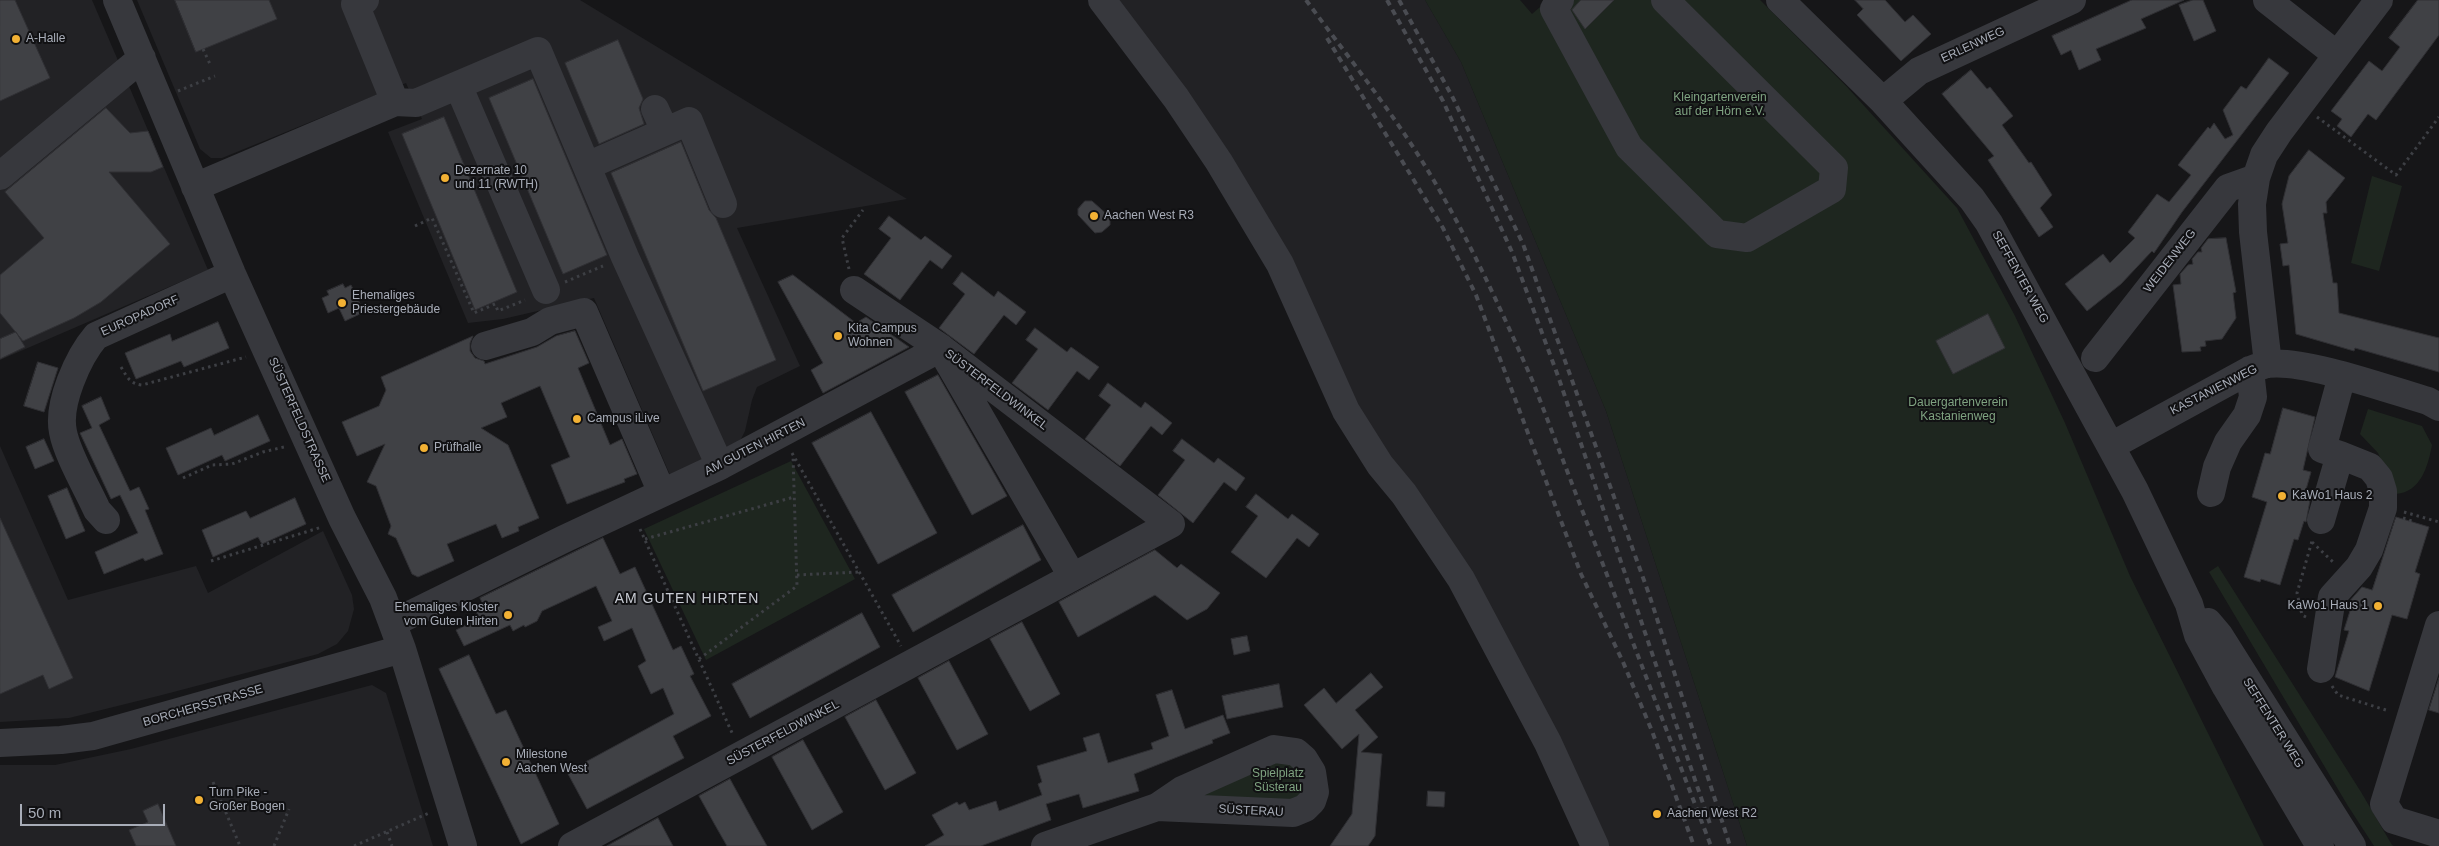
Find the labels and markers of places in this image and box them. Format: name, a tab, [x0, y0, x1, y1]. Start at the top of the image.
place label: A-Halle	[26, 32, 65, 46]
marker: A-Halle	[10, 33, 22, 45]
place label: Dezernate 10 und 11 (RWTH)	[455, 164, 538, 192]
marker: Dezernate 10 und 11 (RWTH)	[439, 172, 451, 184]
place label: Aachen West R3	[1104, 209, 1194, 223]
marker: Aachen West R3	[1088, 210, 1100, 222]
place label: Ehemaliges Priestergebäude	[352, 289, 440, 317]
marker: Ehemaliges Priestergebäude	[336, 297, 348, 309]
place label: Kita Campus Wohnen	[848, 322, 917, 350]
marker: Kita Campus Wohnen	[832, 330, 844, 342]
place label: Campus iLive	[587, 412, 660, 426]
marker: Campus iLive	[571, 413, 583, 425]
place label: Prüfhalle	[434, 441, 481, 455]
marker: Prüfhalle	[418, 442, 430, 454]
place label: KaWo1 Haus 2	[2292, 489, 2372, 503]
marker: KaWo1 Haus 2	[2276, 490, 2288, 502]
place label: KaWo1 Haus 1	[2288, 599, 2368, 613]
marker: KaWo1 Haus 1	[2372, 600, 2384, 612]
place label: Ehemaliges Kloster vom Guten Hirten	[395, 601, 498, 629]
marker: Ehemaliges Kloster vom Guten Hirten	[502, 609, 514, 621]
place label: Milestone Aachen West	[516, 748, 587, 776]
marker: Milestone Aachen West	[500, 756, 512, 768]
place label: Turn Pike - Großer Bogen	[209, 786, 285, 814]
marker: Turn Pike - Großer Bogen	[193, 794, 205, 806]
place label: Aachen West R2	[1667, 807, 1757, 821]
marker: Aachen West R2	[1651, 808, 1663, 820]

